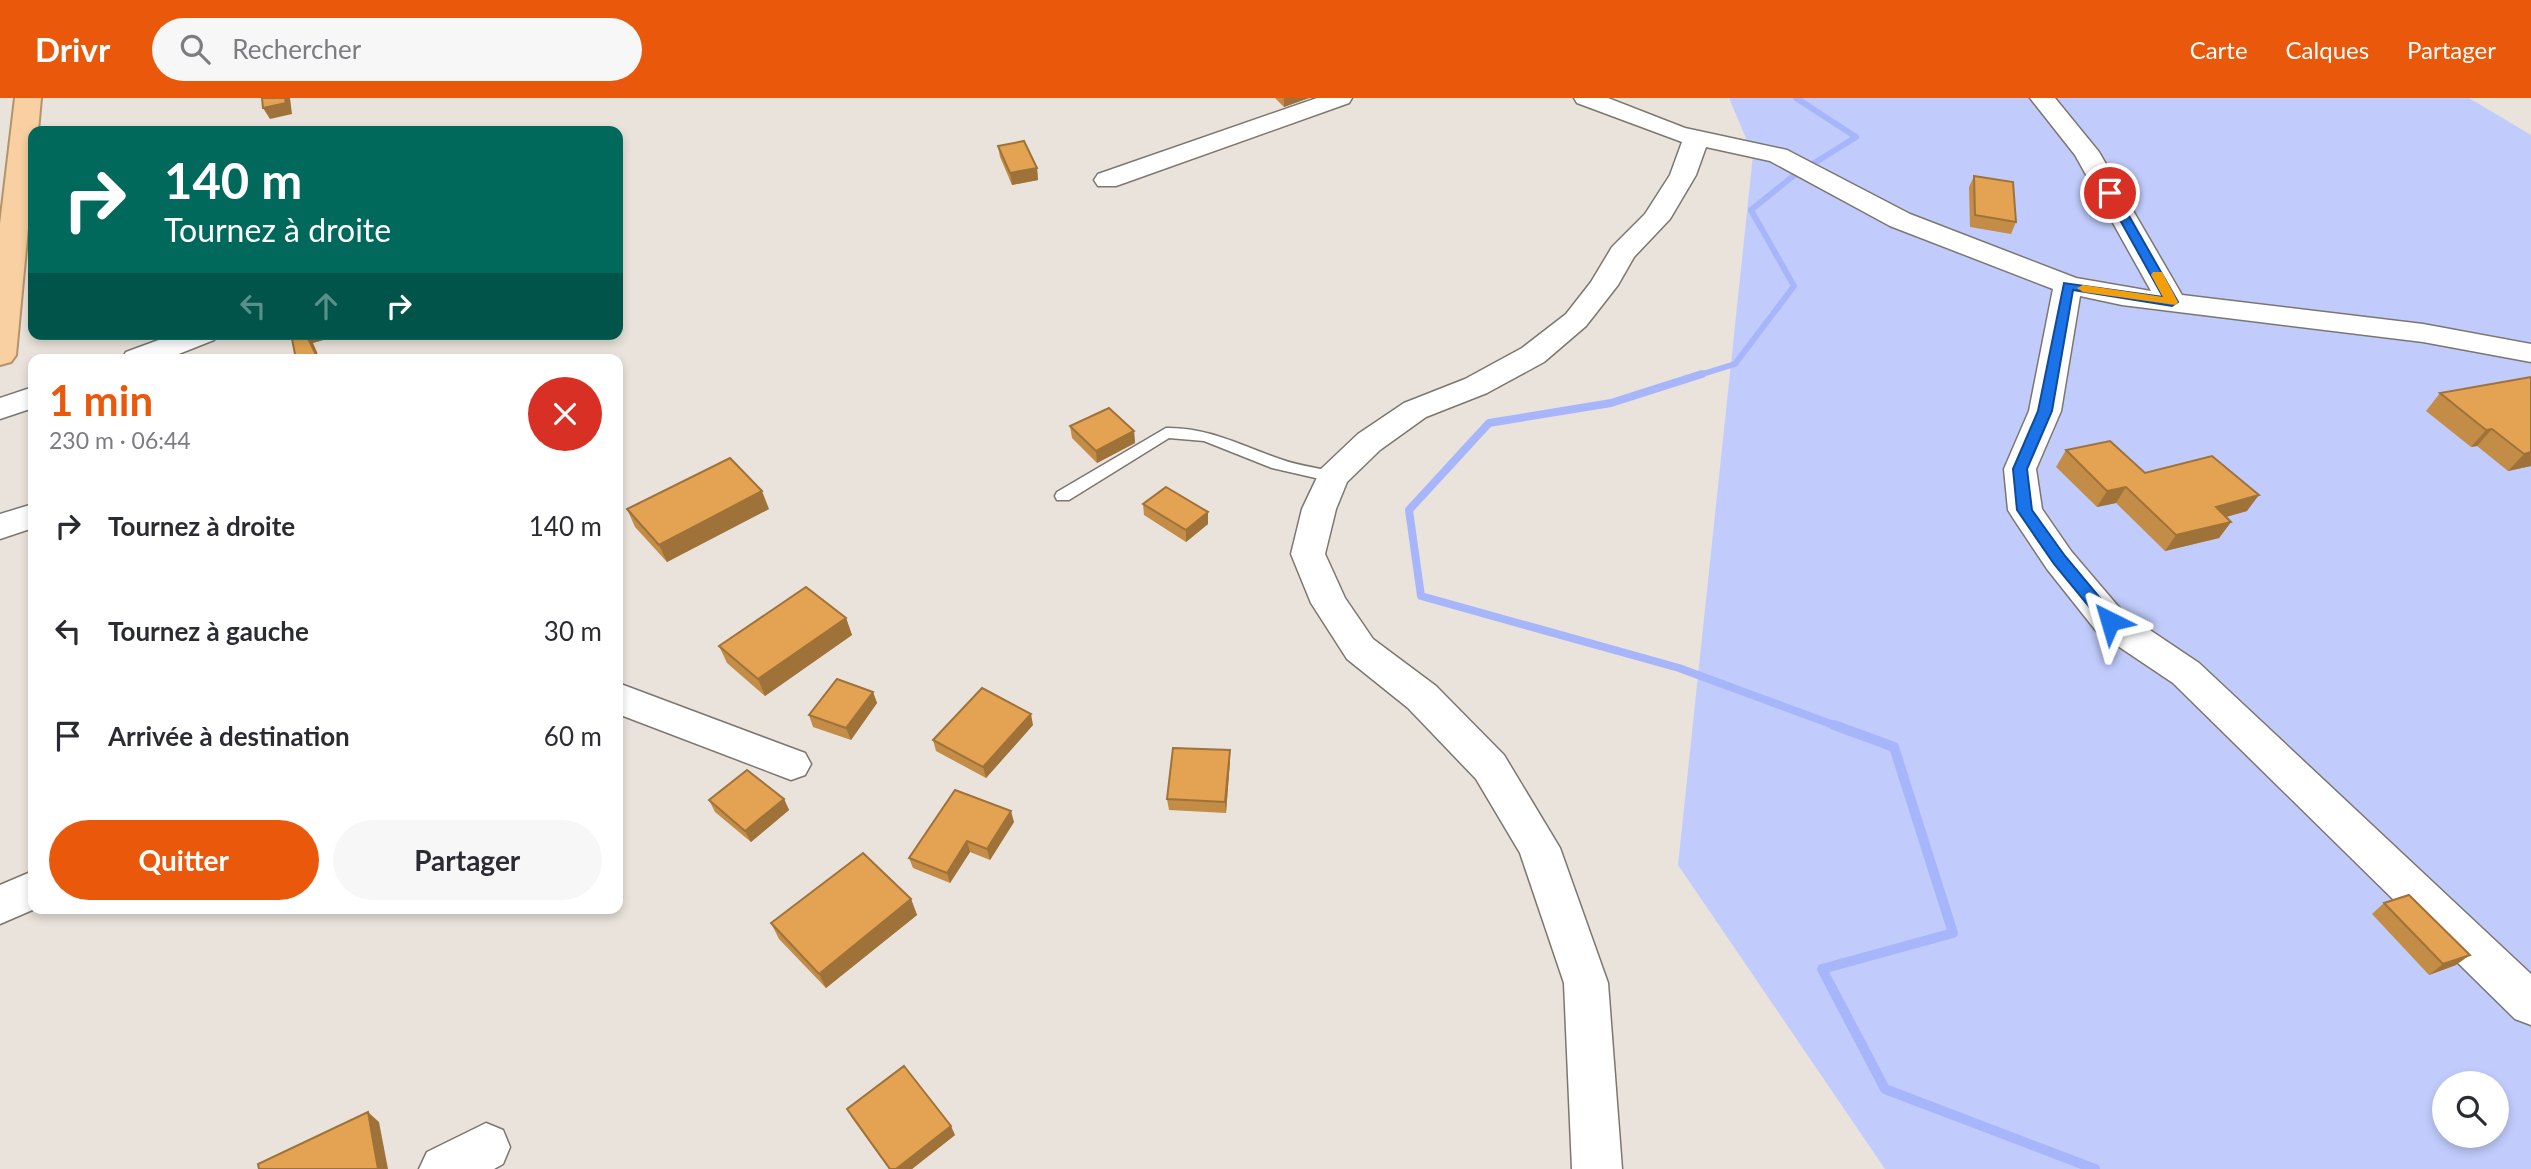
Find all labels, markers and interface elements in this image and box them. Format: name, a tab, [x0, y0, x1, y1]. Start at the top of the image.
search box	[152, 18, 642, 81]
text: Drivr	[35, 29, 110, 69]
icon: search	[176, 30, 214, 68]
text: Rechercher	[232, 33, 361, 65]
text: Carte	[2190, 35, 2248, 64]
text: Calques	[2286, 35, 2369, 64]
text: Partager	[2407, 35, 2496, 64]
text: 140 m	[164, 151, 302, 209]
icon: right	[49, 154, 140, 245]
pin	[2080, 163, 2140, 223]
icon: arrive	[2091, 174, 2129, 212]
text: Tournez à droite	[164, 210, 391, 249]
icon: left	[234, 287, 272, 325]
icon: ahead	[307, 287, 345, 325]
icon: right	[380, 287, 418, 325]
text: 1 min	[49, 375, 153, 425]
button: close	[528, 377, 602, 451]
text: 230 m · 06:44	[49, 426, 191, 454]
icon: right	[49, 507, 87, 545]
text: Tournez à droite	[108, 510, 295, 542]
text: 140 m	[529, 510, 602, 542]
position arrow	[2073, 584, 2147, 658]
icon: left	[49, 612, 87, 650]
text: Tournez à gauche	[108, 615, 309, 647]
text: 30 m	[544, 615, 602, 647]
icon: arrive	[49, 717, 87, 755]
text: Arrivée à destination	[108, 720, 350, 752]
text: 60 m	[544, 720, 602, 752]
button: Quitter	[49, 820, 319, 900]
button: Partager	[333, 820, 602, 900]
map controls	[2432, 1071, 2509, 1148]
button: search	[2432, 1071, 2509, 1148]

